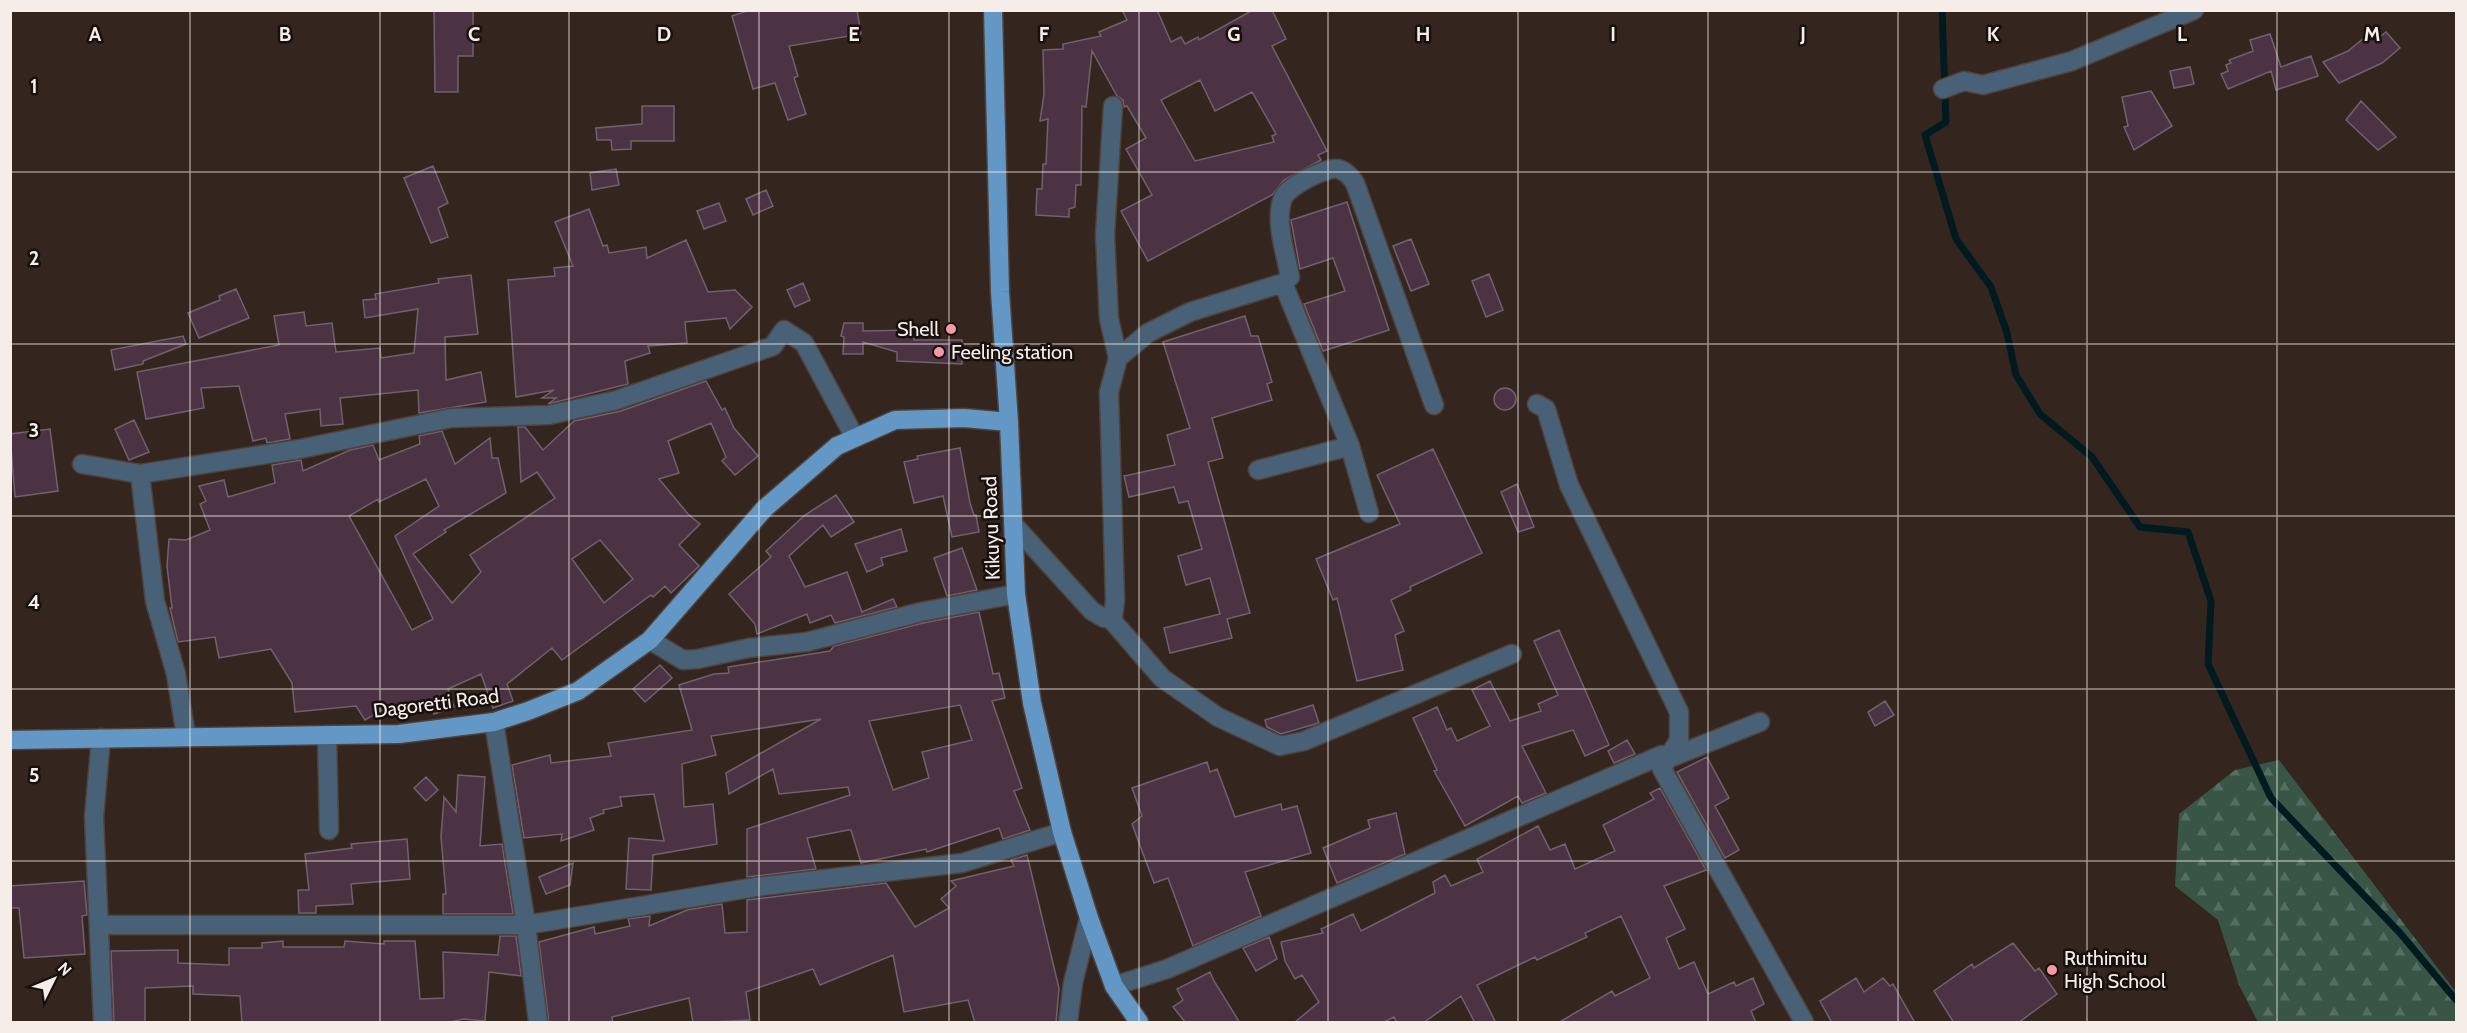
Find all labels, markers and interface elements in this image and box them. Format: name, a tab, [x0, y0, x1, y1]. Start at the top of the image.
text: A	[89, 22, 102, 46]
text: B	[279, 22, 291, 46]
text: C	[468, 22, 480, 46]
text: D	[657, 22, 671, 46]
text: E	[848, 22, 860, 46]
text: F	[1039, 22, 1050, 46]
text: G	[1227, 22, 1241, 46]
text: H	[1416, 22, 1430, 46]
text: I	[1610, 22, 1616, 46]
text: J	[1799, 22, 1806, 46]
text: K	[1987, 22, 2000, 46]
text: L	[2177, 22, 2187, 46]
text: M	[2364, 22, 2380, 46]
text: 1	[30, 74, 38, 98]
text: 2	[29, 246, 39, 270]
place label: Shell	[897, 317, 939, 341]
marker: Shell	[944, 322, 958, 336]
place label: Feeling station	[951, 340, 1073, 364]
marker: Feeling station	[932, 345, 946, 359]
text: 3	[29, 418, 39, 442]
street label: Kikuyu Road	[977, 476, 1005, 580]
text: 4	[28, 590, 40, 614]
street label: Dagoretti Road	[372, 683, 500, 723]
text: 5	[29, 763, 39, 787]
place label: Ruthimitu High School	[2064, 946, 2166, 993]
north arrow	[24, 949, 84, 1009]
text: N	[54, 958, 75, 980]
marker: Ruthimitu High School	[2045, 963, 2059, 977]

